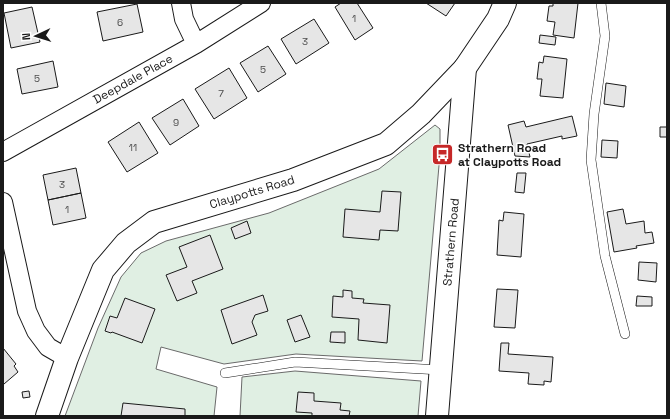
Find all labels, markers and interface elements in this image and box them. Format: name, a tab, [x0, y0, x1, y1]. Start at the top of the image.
house number: 1	[352, 12, 356, 25]
north arrow	[16, 16, 56, 56]
house number: 6	[117, 16, 123, 29]
text: N	[19, 33, 33, 41]
house number: 3	[302, 35, 308, 48]
street label: Deepdale Place	[90, 50, 176, 108]
house number: 5	[260, 63, 266, 76]
house number: 5	[34, 72, 40, 85]
house number: 7	[218, 87, 224, 100]
house number: 9	[173, 116, 179, 129]
place label: Strathern Road at Claypotts Road	[458, 140, 561, 170]
house number: 11	[129, 141, 137, 154]
bus stop icon: Strathern Road at Claypotts Road	[430, 142, 456, 168]
street label: Claypotts Road	[208, 171, 296, 213]
house number: 3	[59, 178, 65, 191]
street label: Strathern Road	[439, 197, 463, 287]
house number: 1	[65, 203, 69, 216]

